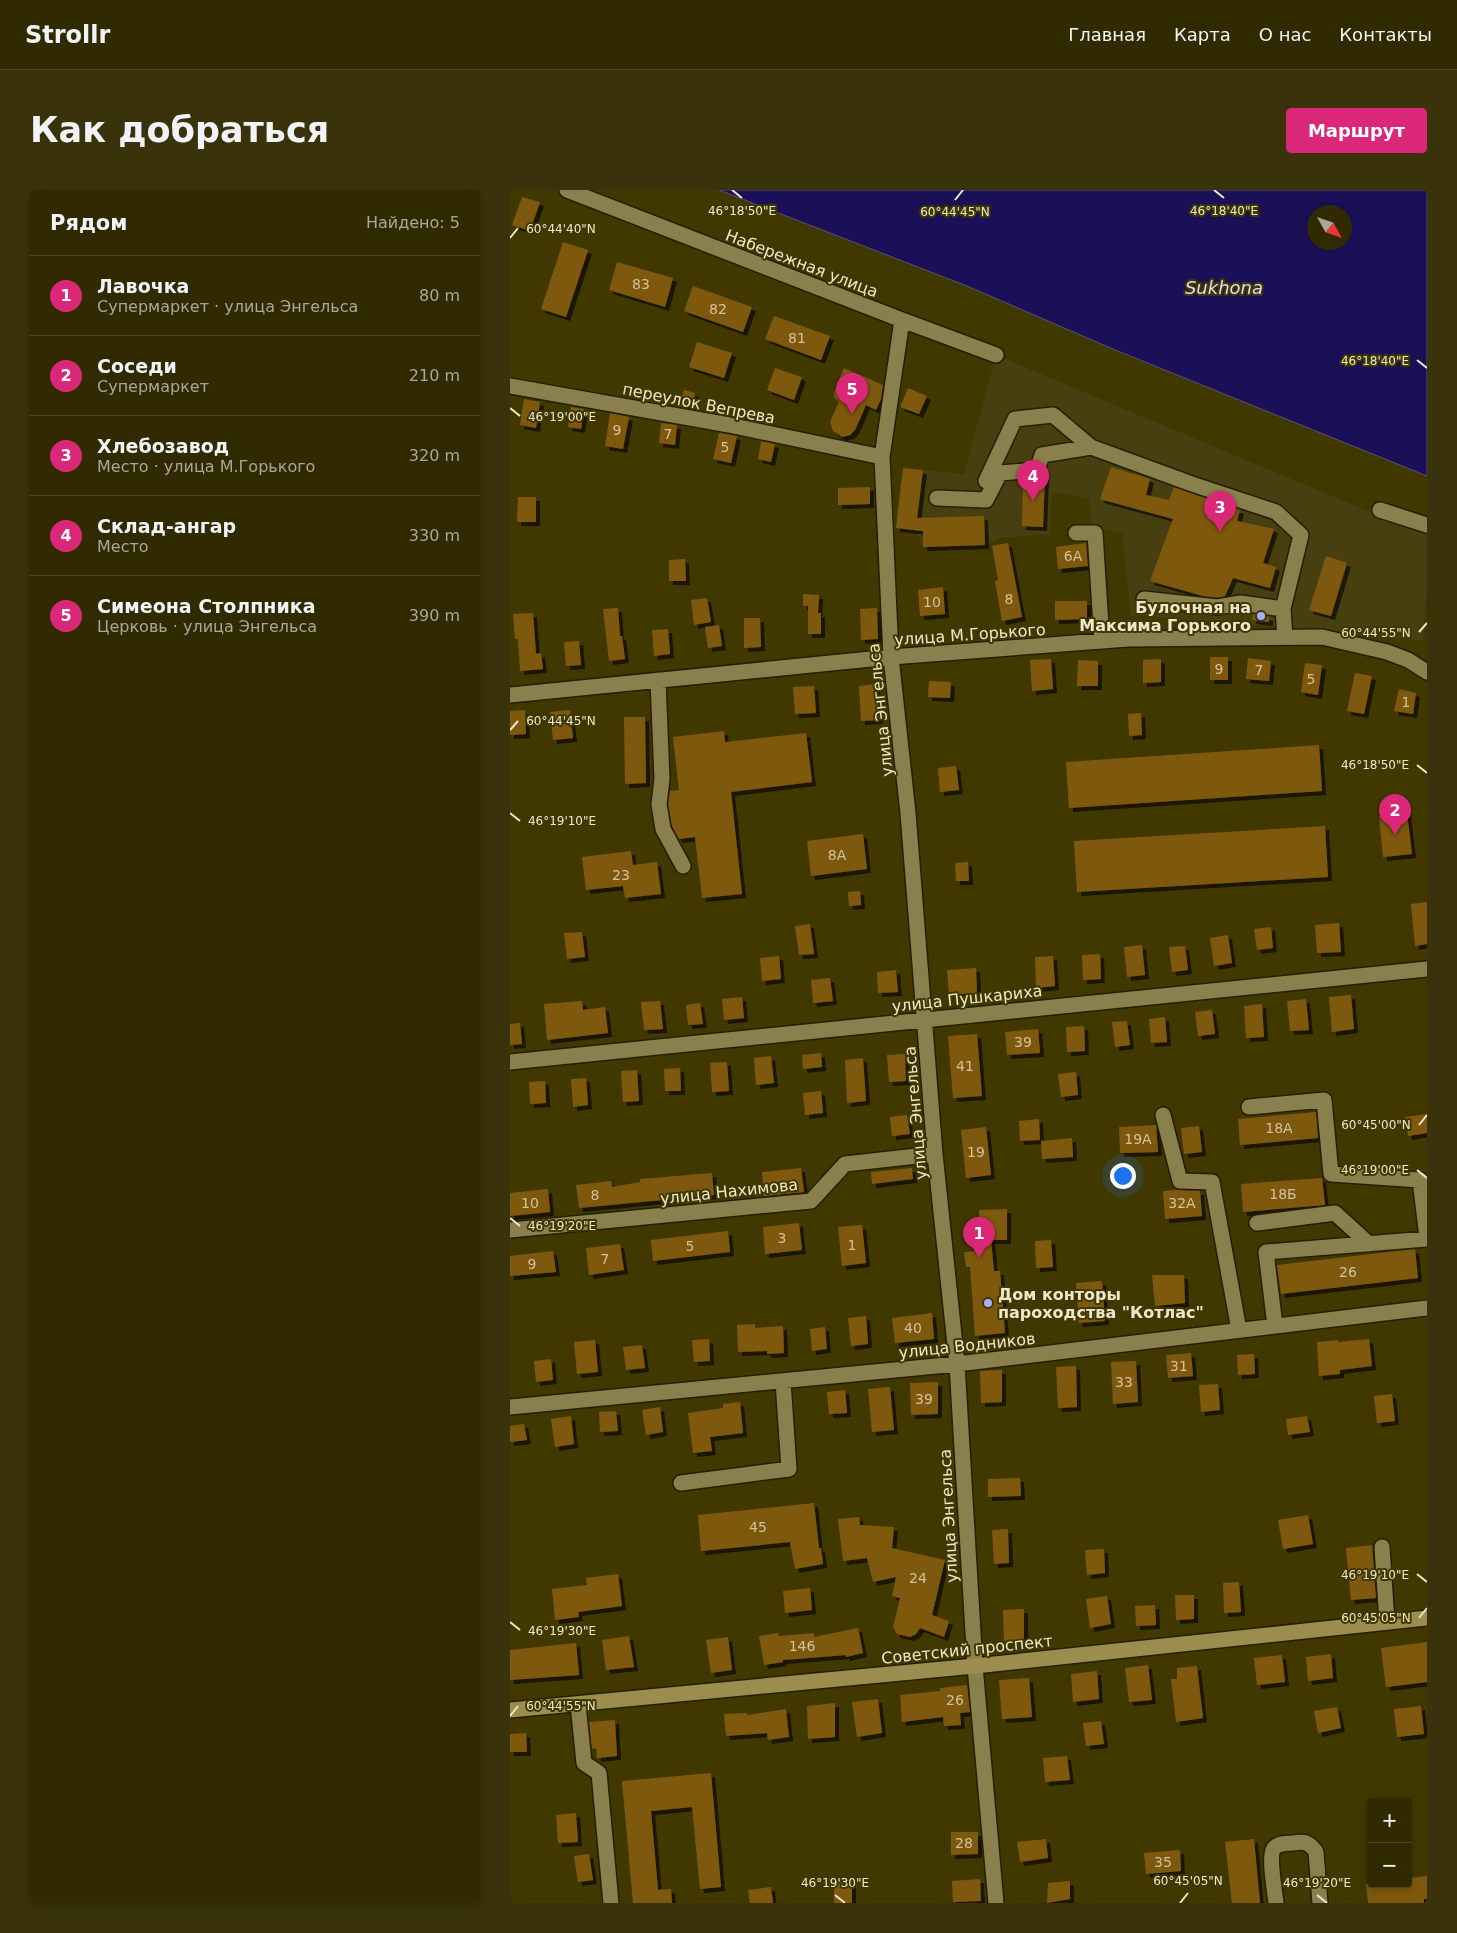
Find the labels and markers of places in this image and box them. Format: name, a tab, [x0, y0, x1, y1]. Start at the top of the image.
pin: 5	[836, 373, 868, 414]
pin: 4	[1017, 460, 1049, 501]
pin: 3	[1204, 491, 1236, 532]
place label: Булочная на Максима Горького	[1079, 598, 1251, 635]
marker: Булочная на Максима Горького	[1255, 610, 1267, 622]
pin: 2	[1379, 794, 1411, 835]
pin: 1	[963, 1217, 995, 1258]
place label: Дом конторы пароходства "Котлас"	[998, 1285, 1204, 1322]
marker: Дом конторы пароходства "Котлас"	[982, 1297, 994, 1309]

